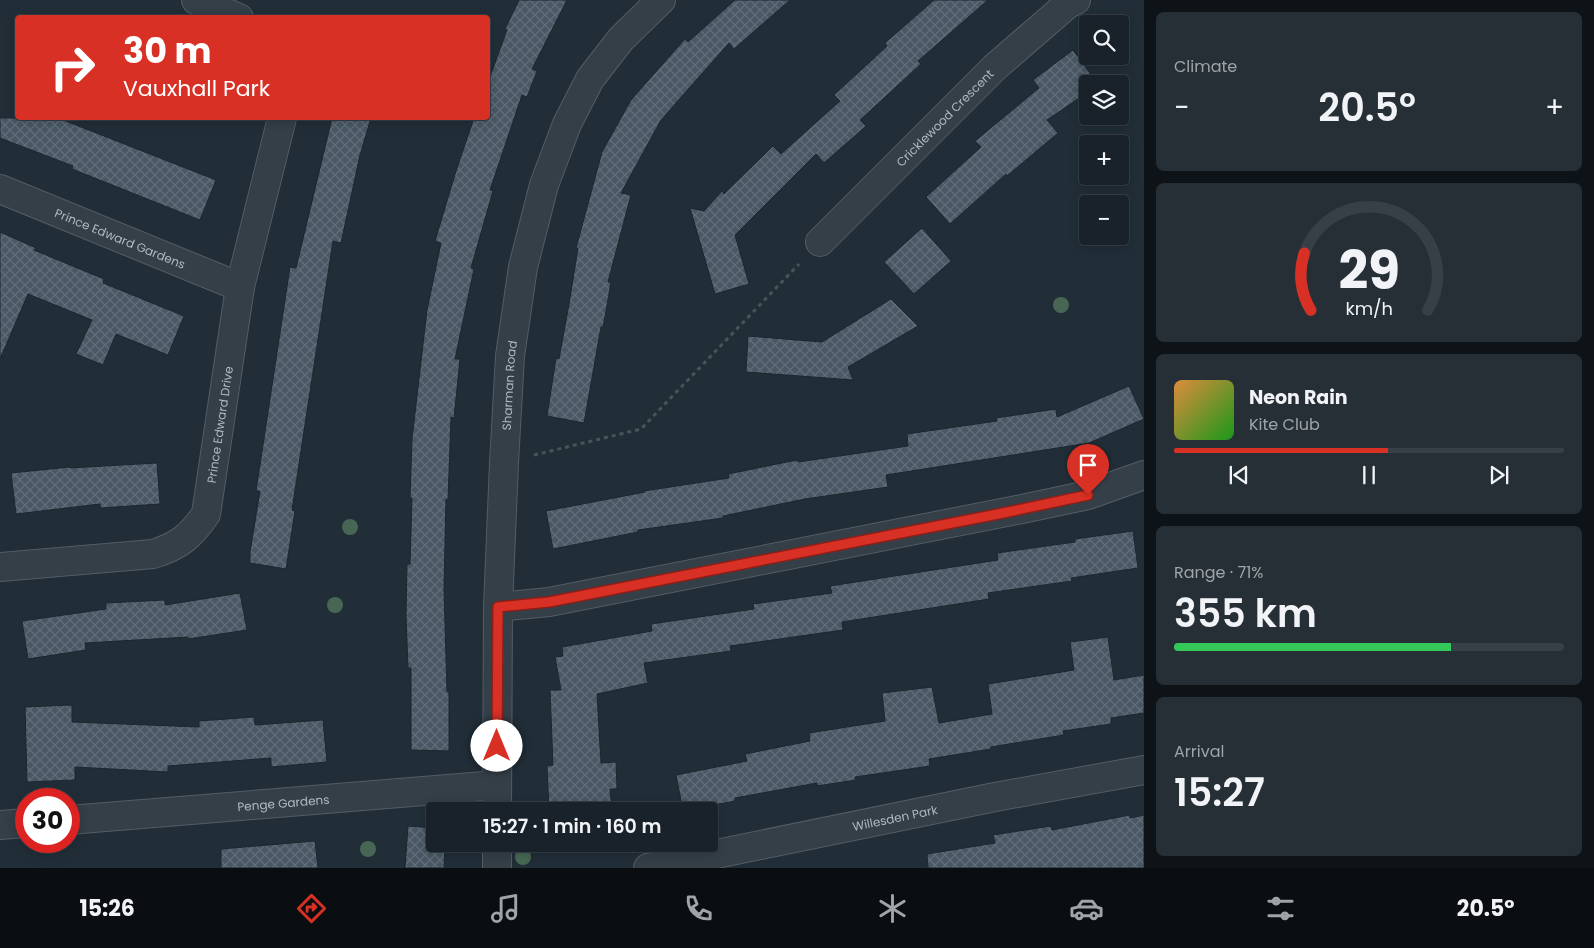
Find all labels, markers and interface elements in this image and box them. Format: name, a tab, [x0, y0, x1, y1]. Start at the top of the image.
map controls	[1079, 15, 1129, 245]
button: search	[1079, 15, 1129, 65]
text: 30 m	[123, 26, 211, 75]
icon: right	[40, 35, 105, 100]
text: Climate	[1174, 55, 1237, 78]
street label: Cricklewood Crescent	[892, 65, 997, 170]
text: Vauxhall Park	[123, 73, 270, 104]
button: layers	[1079, 75, 1129, 125]
text: 20.5°	[1318, 81, 1416, 134]
text: −	[1174, 88, 1189, 127]
text: +	[1545, 88, 1564, 127]
button: +	[1079, 135, 1129, 185]
button: −	[1079, 195, 1129, 245]
street label: Prince Edward Gardens	[53, 204, 188, 272]
text: 29	[1338, 234, 1400, 307]
text: km/h	[1345, 296, 1393, 321]
street label: Sharman Road	[497, 339, 521, 431]
street label: Prince Edward Drive	[202, 365, 237, 484]
text: Neon Rain	[1249, 384, 1348, 411]
text: Kite Club	[1249, 413, 1320, 436]
pin	[1067, 444, 1109, 495]
icon: arrive	[1074, 451, 1102, 479]
icon: previous	[1225, 461, 1253, 489]
icon: pause	[1355, 461, 1383, 489]
icon: next	[1485, 461, 1513, 489]
text: Range · 71%	[1174, 561, 1263, 584]
text: 355 km	[1174, 587, 1317, 640]
position arrow	[470, 719, 522, 771]
text: Arrival	[1174, 740, 1224, 763]
text: 15:27	[1174, 766, 1265, 819]
speed limit sign: 30	[15, 788, 80, 853]
street label: Penge Gardens	[237, 790, 330, 815]
street label: Willesden Park	[851, 800, 940, 834]
text: 15:27 · 1 min · 160 m	[483, 813, 661, 840]
icon: directions	[294, 891, 329, 926]
icon: music	[488, 891, 523, 926]
icon: phone	[681, 891, 716, 926]
icon: climate	[875, 891, 910, 926]
icon: car	[1069, 891, 1104, 926]
icon: filters	[1263, 891, 1298, 926]
text: 15:26	[79, 893, 135, 924]
text: 20.5°	[1457, 893, 1514, 924]

